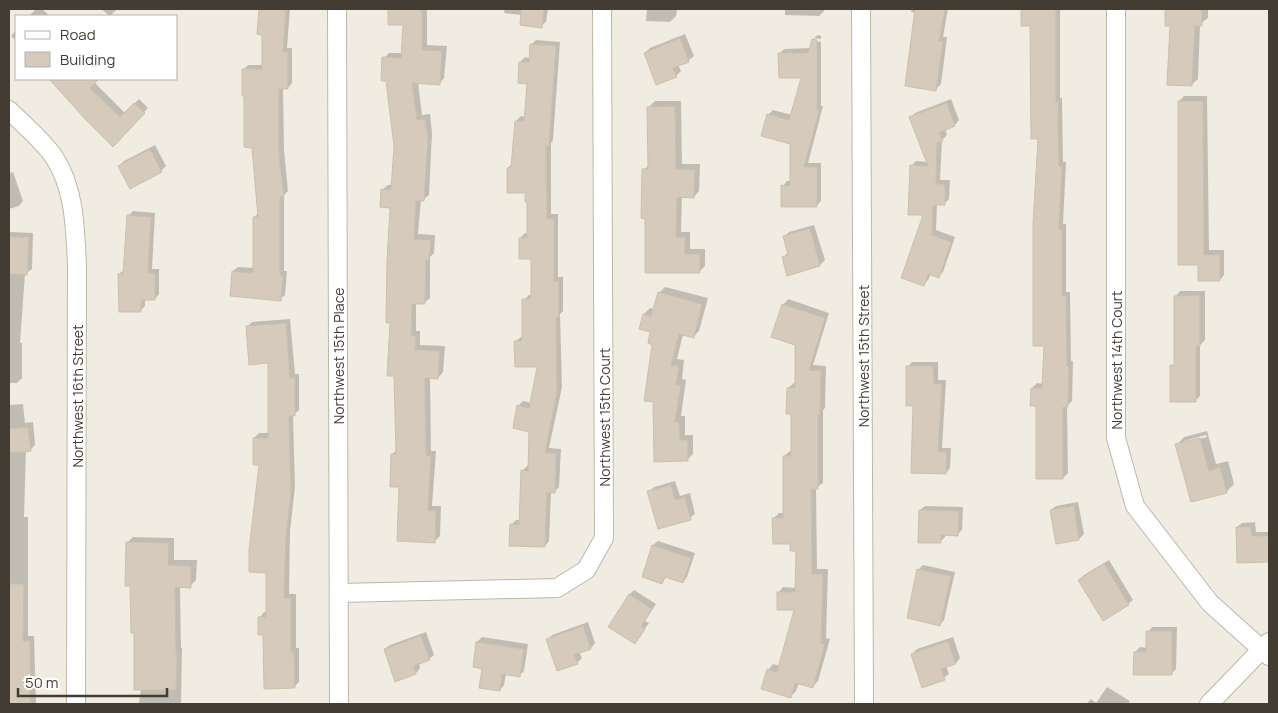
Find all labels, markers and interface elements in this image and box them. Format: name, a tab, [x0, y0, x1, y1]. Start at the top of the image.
legend	[15, 15, 178, 80]
text: Road	[60, 24, 96, 45]
text: Building	[60, 49, 115, 70]
street label: Northwest 15th Street	[854, 284, 873, 427]
street label: Northwest 15th Place	[329, 288, 348, 424]
street label: Northwest 14th Court	[1107, 290, 1126, 429]
street label: Northwest 16th Street	[68, 324, 87, 468]
street label: Northwest 15th Court	[595, 347, 614, 486]
scale bar	[18, 666, 166, 698]
text: 50 m	[25, 672, 59, 693]

